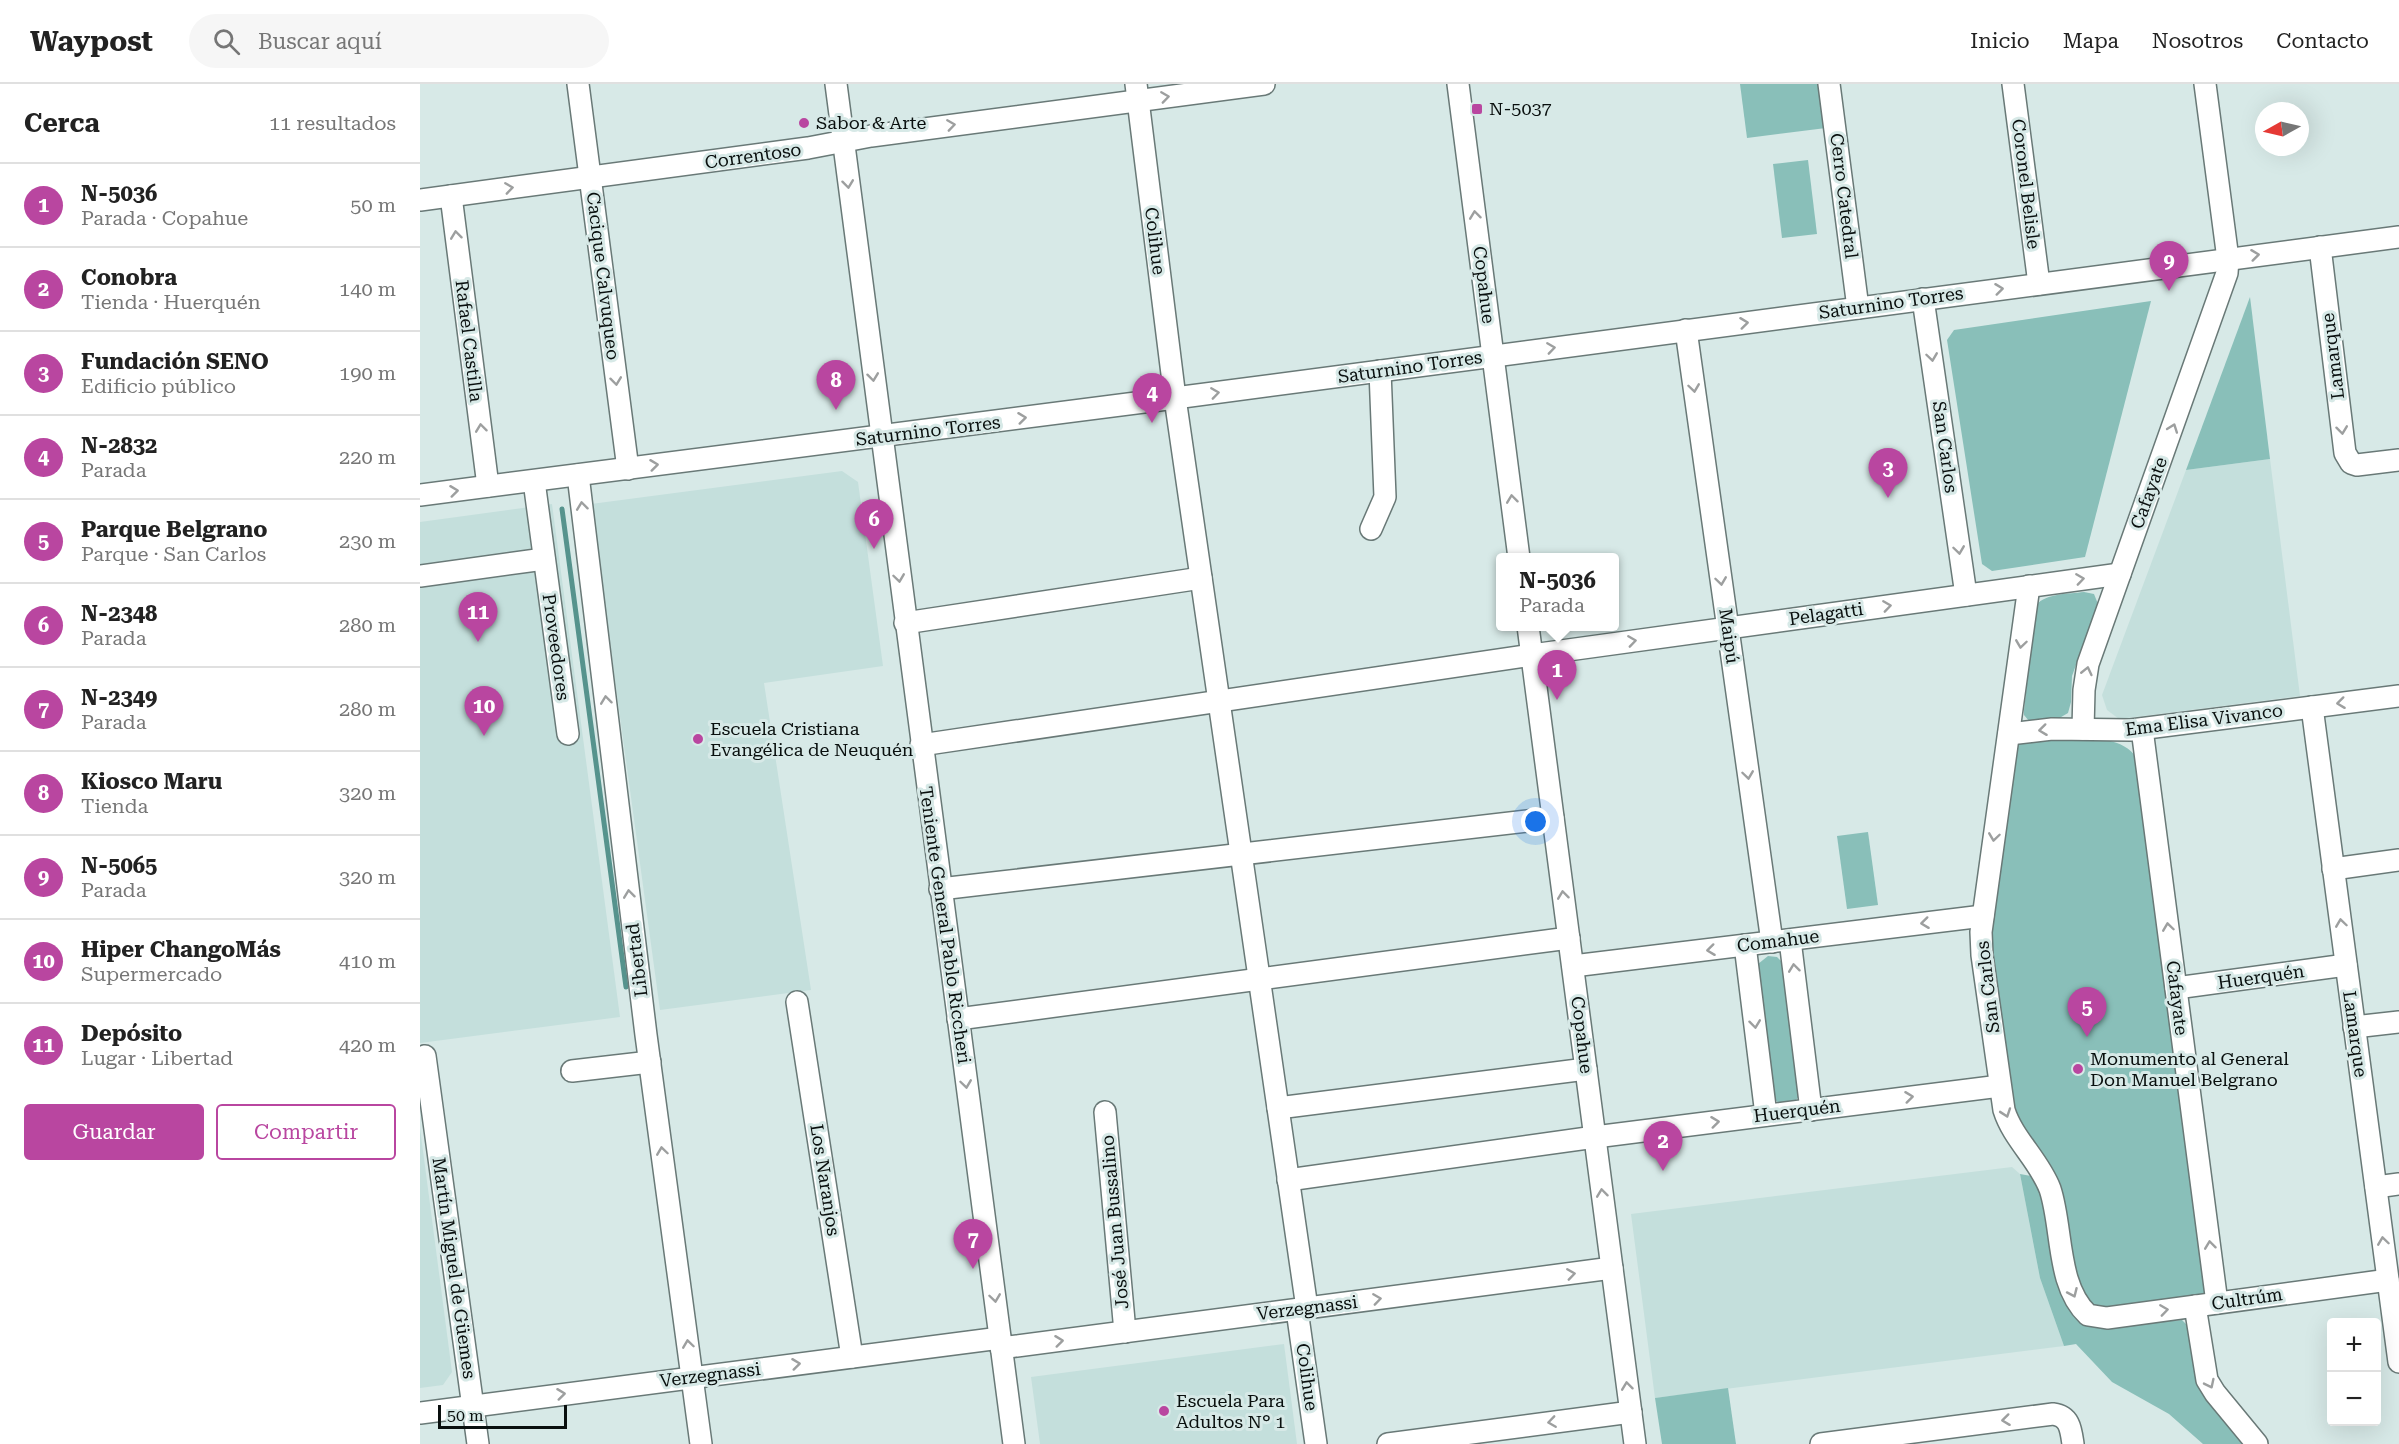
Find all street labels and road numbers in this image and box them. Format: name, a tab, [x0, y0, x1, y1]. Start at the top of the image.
street label: Coronel Belisle	[2008, 118, 2045, 250]
street label: Cerro Catedral	[1826, 132, 1863, 260]
street label: Correntoso	[703, 138, 803, 173]
street label: Cacique Calvuqueo	[583, 191, 624, 361]
street label: Colihue	[1141, 206, 1170, 276]
street label: Copahue	[1469, 245, 1500, 325]
street label: Rafael Castilla	[452, 279, 487, 403]
street label: Saturnino Torres	[1817, 282, 1965, 323]
street label: Lamarque	[2317, 311, 2348, 401]
street label: Saturnino Torres	[1336, 346, 1484, 387]
street label: San Carlos	[1929, 400, 1962, 494]
street label: Saturnino Torres	[854, 411, 1002, 450]
street label: Cafayate	[2126, 454, 2171, 532]
street label: Proveedores	[539, 592, 574, 702]
street label: Pelagatti	[1787, 598, 1865, 629]
street label: Maipú	[1715, 607, 1744, 665]
street label: Ema Elisa Vivanco	[2124, 699, 2284, 740]
street label: Teniente General Pablo Riccheri	[916, 785, 975, 1065]
street label: Libertad	[622, 922, 651, 998]
street label: Comahue	[1736, 925, 1820, 956]
street label: San Carlos	[1971, 940, 2004, 1034]
street label: Cafayate	[2163, 959, 2193, 1037]
street label: Huerquén	[2216, 960, 2306, 993]
street label: Lamarque	[2339, 989, 2372, 1079]
street label: Copahue	[1567, 995, 1598, 1075]
street label: Huerquén	[1752, 1095, 1842, 1126]
street label: Los Naranjos	[806, 1123, 845, 1237]
street label: José Juan Bussalino	[1096, 1134, 1133, 1310]
street label: Martín Miguel de Güemes	[429, 1156, 480, 1380]
street label: Cultrúm	[2210, 1283, 2284, 1314]
street label: Verzegnassi	[1255, 1291, 1359, 1324]
street label: Colihue	[1292, 1342, 1323, 1412]
street label: Verzegnassi	[658, 1358, 762, 1391]

